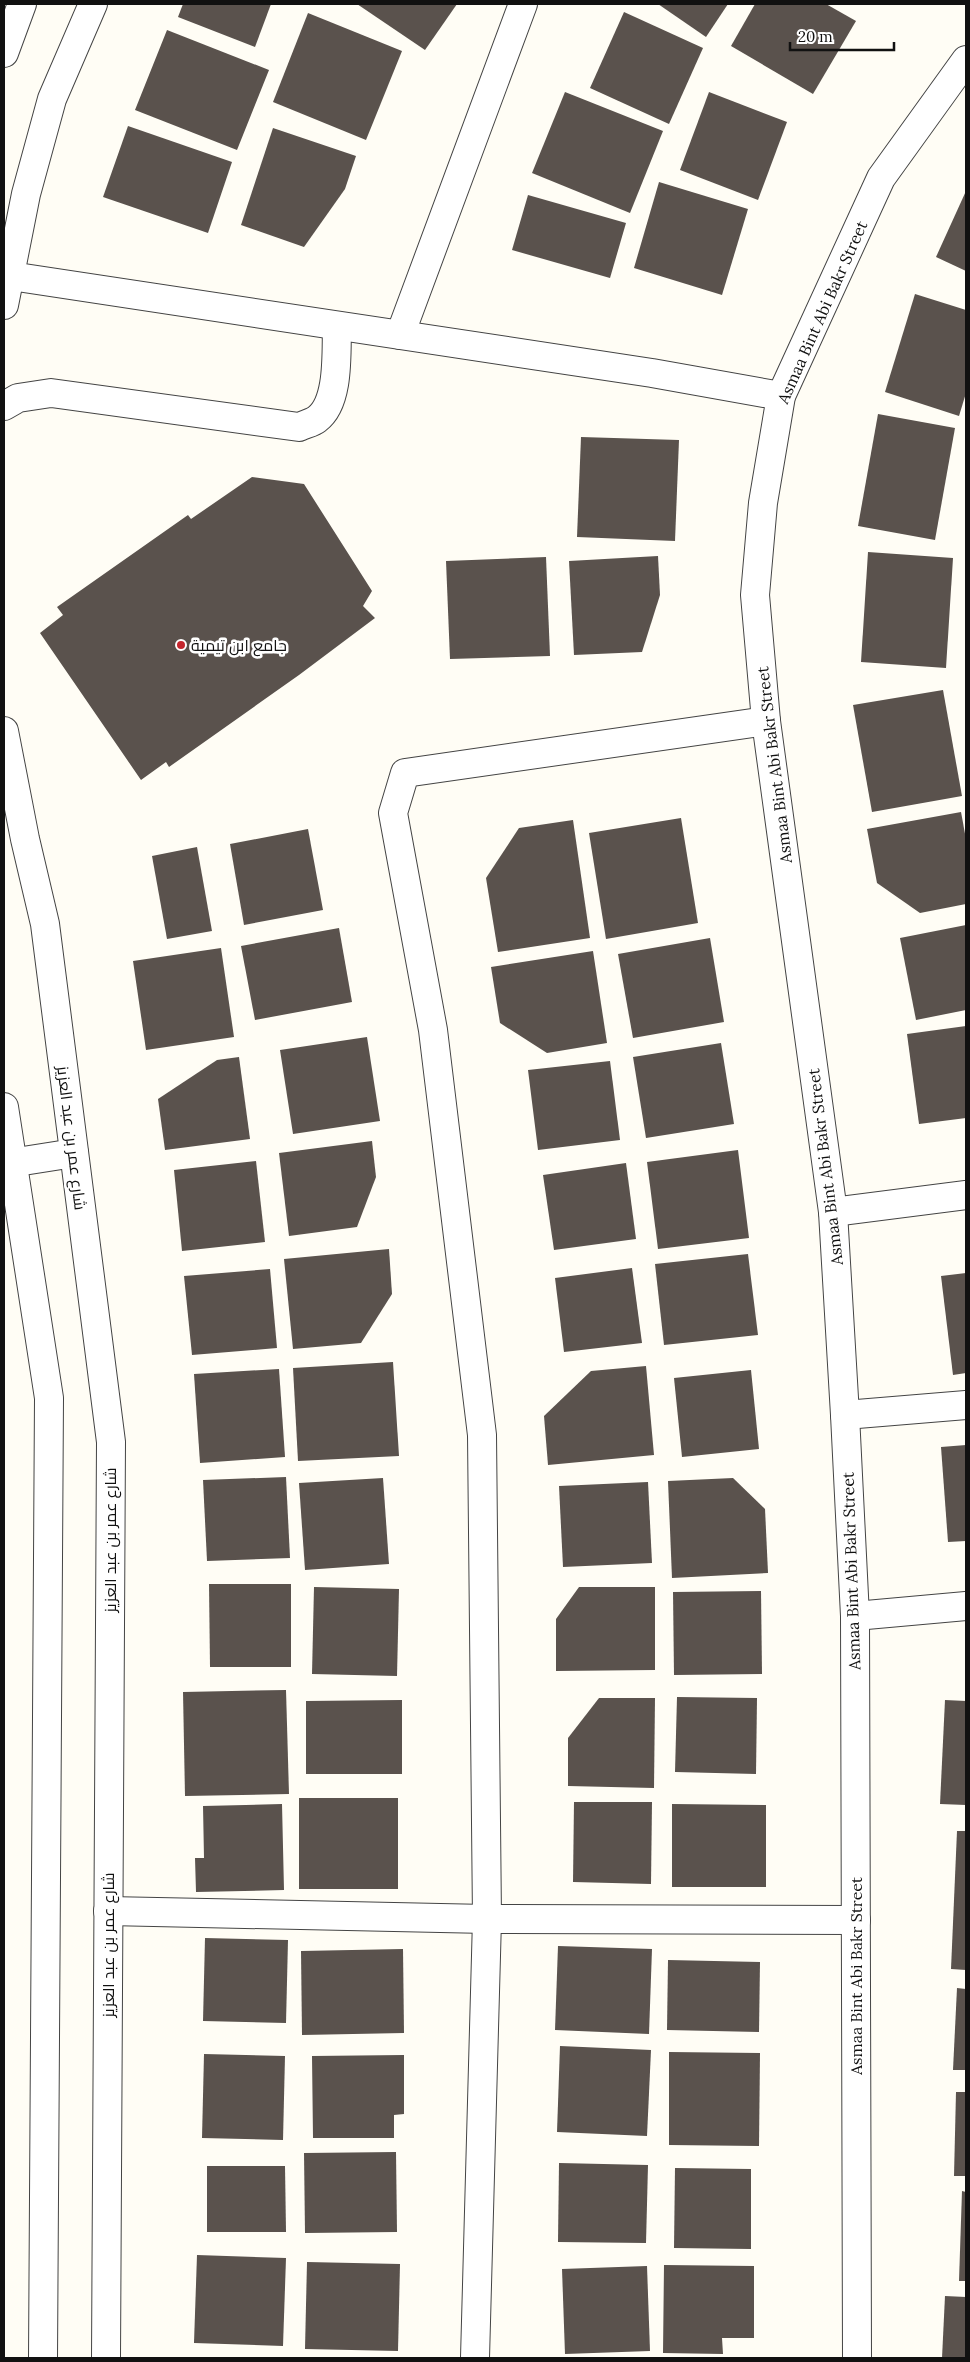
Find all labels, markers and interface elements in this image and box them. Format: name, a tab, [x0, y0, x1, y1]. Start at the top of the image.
scale bar	[790, 20, 894, 52]
text: 20 m	[798, 27, 833, 46]
street label: Asmaa Bint Abi Bakr Street	[772, 217, 872, 407]
place label: جامع ابن تيمية	[191, 635, 287, 657]
marker: جامع ابن تيمية	[175, 639, 187, 651]
street label: Asmaa Bint Abi Bakr Street	[752, 665, 796, 866]
street label: شارع عمر بن عبد العزيز	[51, 1064, 91, 1211]
street label: Asmaa Bint Abi Bakr Street	[803, 1067, 847, 1268]
street label: شارع عمر بن عبد العزيز	[100, 1467, 122, 1614]
street label: Asmaa Bint Abi Bakr Street	[838, 1471, 864, 1671]
street label: شارع عمر بن عبد العزيز	[98, 1872, 120, 2019]
street label: Asmaa Bint Abi Bakr Street	[846, 1876, 866, 2076]

